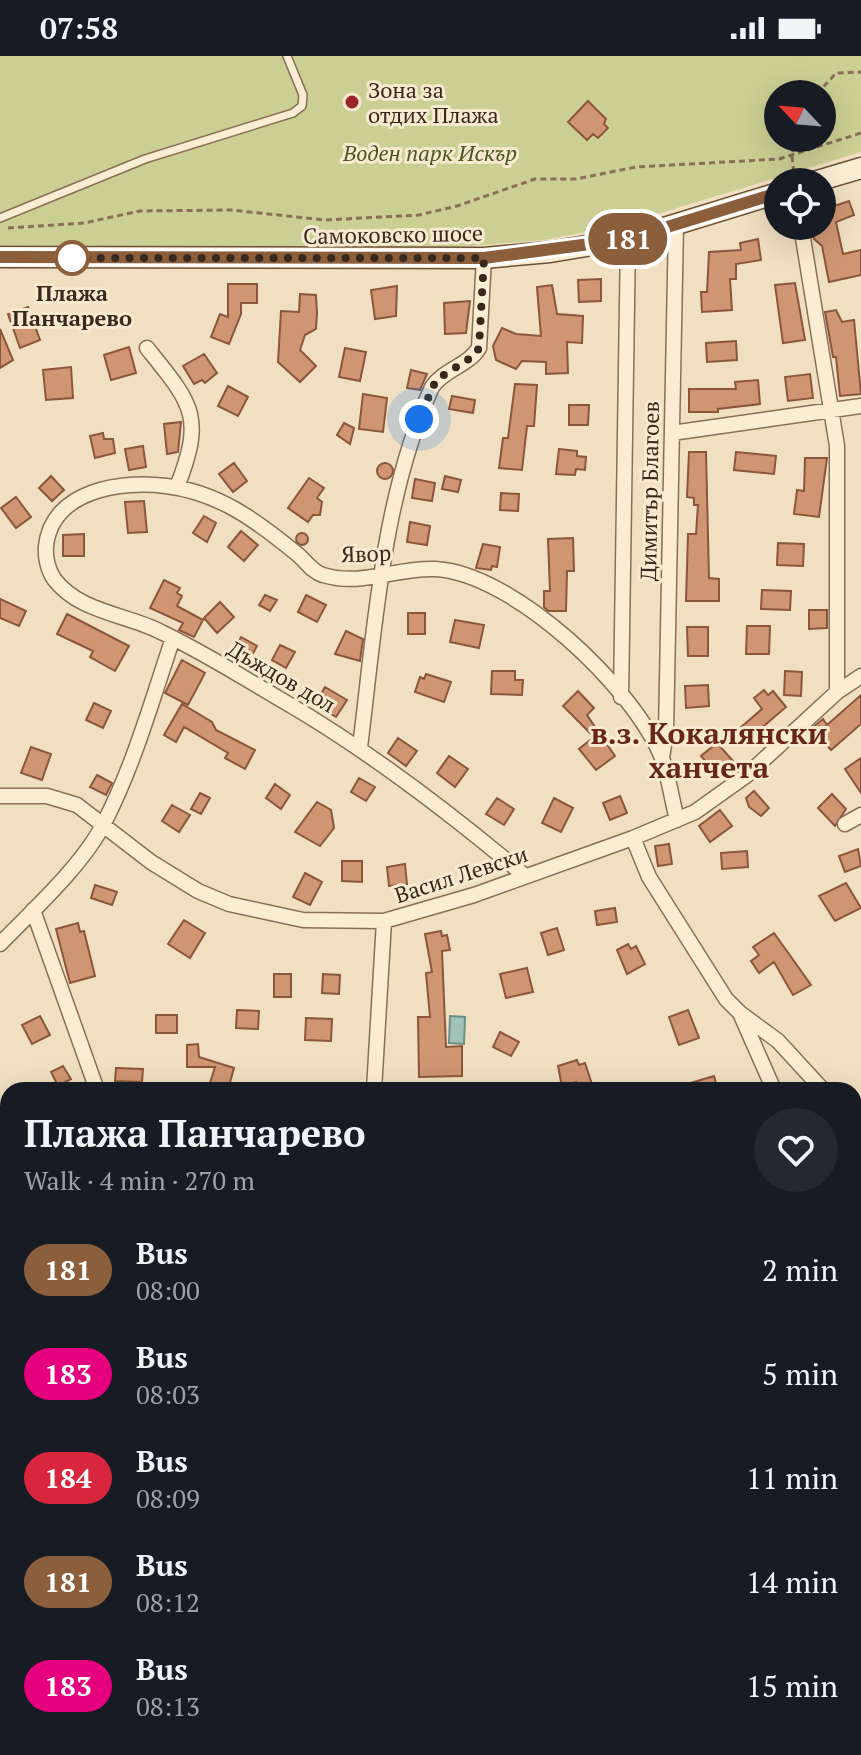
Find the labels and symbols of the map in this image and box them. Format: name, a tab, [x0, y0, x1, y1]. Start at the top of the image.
place label: Зона за отдих Плажа	[368, 75, 499, 129]
north arrow	[764, 80, 836, 152]
marker: Зона за отдих Плажа	[343, 93, 361, 111]
park label: Воден парк Искър	[342, 138, 517, 167]
line badge: 181	[582, 213, 674, 265]
street label: Самоковско шосе	[303, 218, 483, 250]
marker: Плажа Панчарево	[55, 241, 89, 275]
place label: Плажа Панчарево	[12, 278, 132, 332]
your location	[399, 399, 439, 439]
street label: Димитър Благоев	[633, 401, 665, 581]
street label: Явор	[340, 538, 392, 568]
street label: Дъждов дол	[223, 633, 341, 719]
district label: в.з. Кокалянски ханчета	[591, 713, 828, 787]
street label: Васил Левски	[391, 839, 531, 909]

